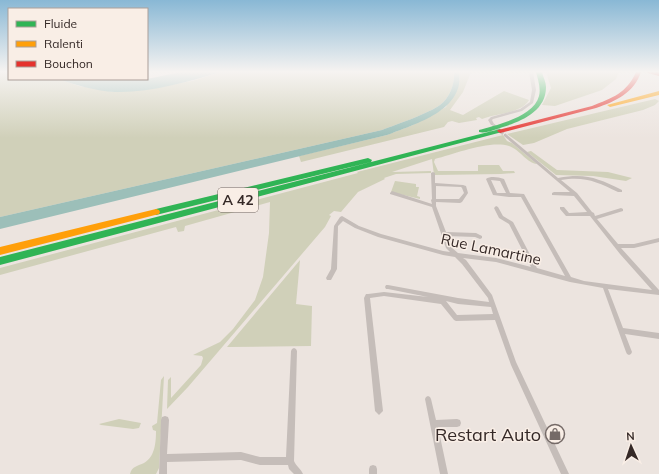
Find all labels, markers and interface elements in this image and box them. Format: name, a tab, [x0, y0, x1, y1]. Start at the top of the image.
legend	[8, 8, 148, 80]
text: Fluide	[44, 16, 77, 31]
text: Ralenti	[44, 36, 83, 51]
text: Bouchon	[44, 56, 93, 71]
road number: A 42	[218, 188, 258, 212]
street label: Rue Lamartine	[439, 229, 543, 269]
place label: Restart Auto	[435, 423, 541, 446]
shop icon: Restart Auto	[544, 423, 566, 445]
north arrow	[611, 426, 651, 466]
text: N	[626, 429, 635, 443]

